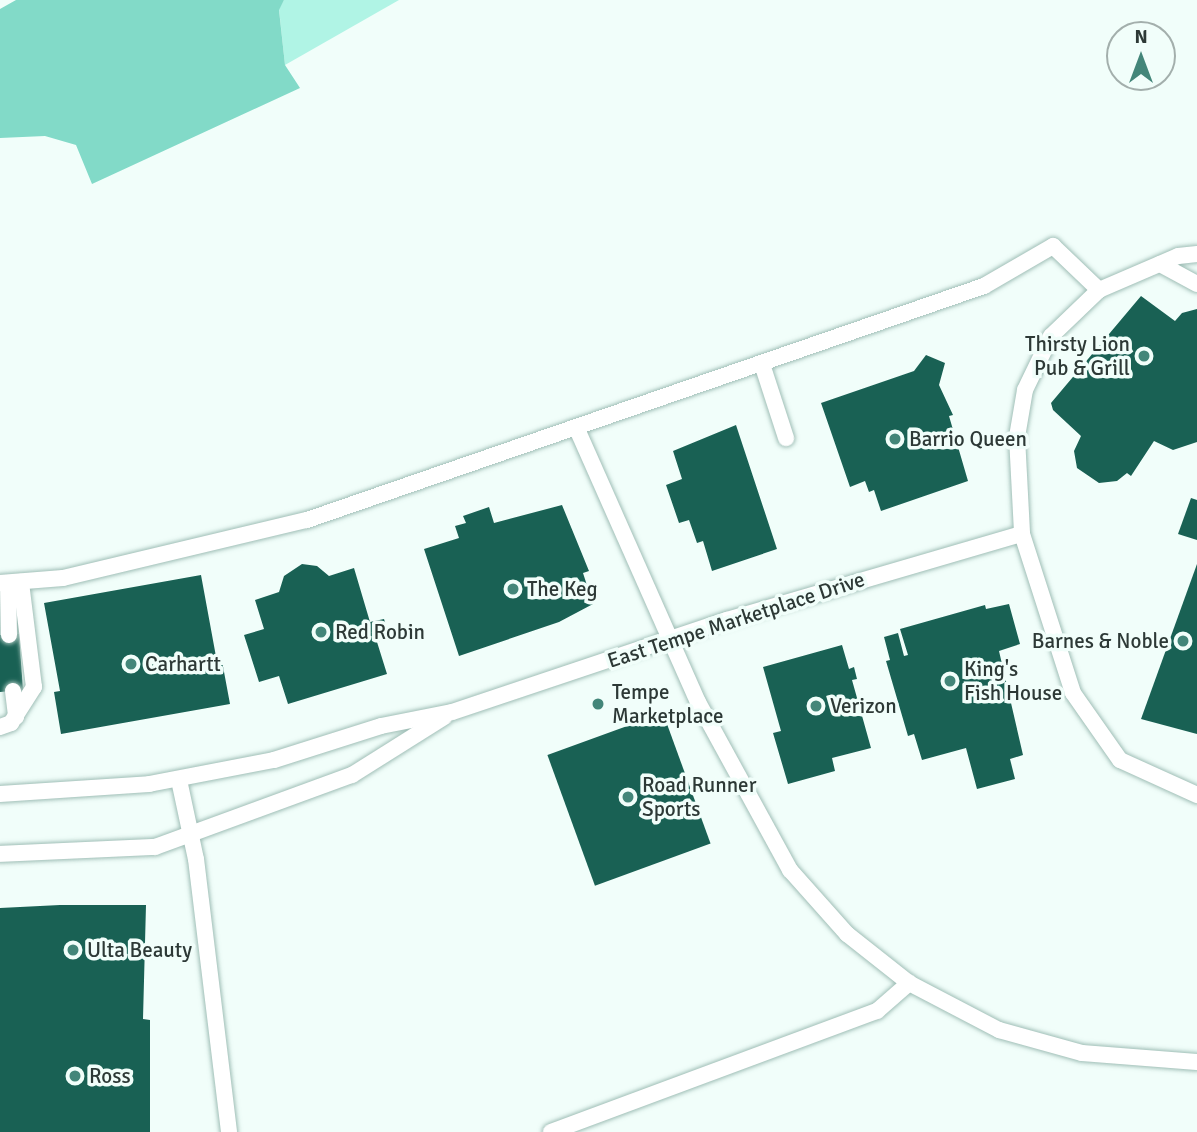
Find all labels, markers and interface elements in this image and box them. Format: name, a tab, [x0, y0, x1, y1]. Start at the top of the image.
north arrow	[1106, 21, 1176, 91]
text: N	[1134, 25, 1148, 49]
place label: Thirsty Lion Pub & Grill	[1025, 331, 1130, 381]
marker: Thirsty Lion Pub & Grill	[1136, 348, 1152, 364]
place label: Barrio Queen	[909, 426, 1027, 452]
marker: Barrio Queen	[887, 431, 903, 447]
street label: East Tempe Marketplace Drive	[604, 566, 868, 674]
place label: The Keg	[527, 576, 598, 602]
marker: The Keg	[505, 581, 521, 597]
place label: Red Robin	[335, 619, 425, 645]
marker: Red Robin	[313, 624, 329, 640]
place label: Barnes & Noble	[1032, 628, 1169, 654]
marker: Barnes & Noble	[1175, 633, 1191, 649]
place label: Carhartt	[145, 651, 221, 677]
marker: Carhartt	[123, 656, 139, 672]
place label: King's Fish House	[964, 656, 1062, 706]
marker: King's Fish House	[942, 673, 958, 689]
place label: Tempe Marketplace	[612, 679, 723, 729]
place label: Verizon	[830, 693, 897, 719]
marker: Tempe Marketplace	[590, 696, 606, 712]
marker: Verizon	[808, 698, 824, 714]
place label: Road Runner Sports	[642, 772, 756, 822]
marker: Road Runner Sports	[620, 789, 636, 805]
place label: Ulta Beauty	[87, 937, 192, 963]
marker: Ulta Beauty	[65, 942, 81, 958]
place label: Ross	[89, 1063, 131, 1089]
marker: Ross	[67, 1068, 83, 1084]

